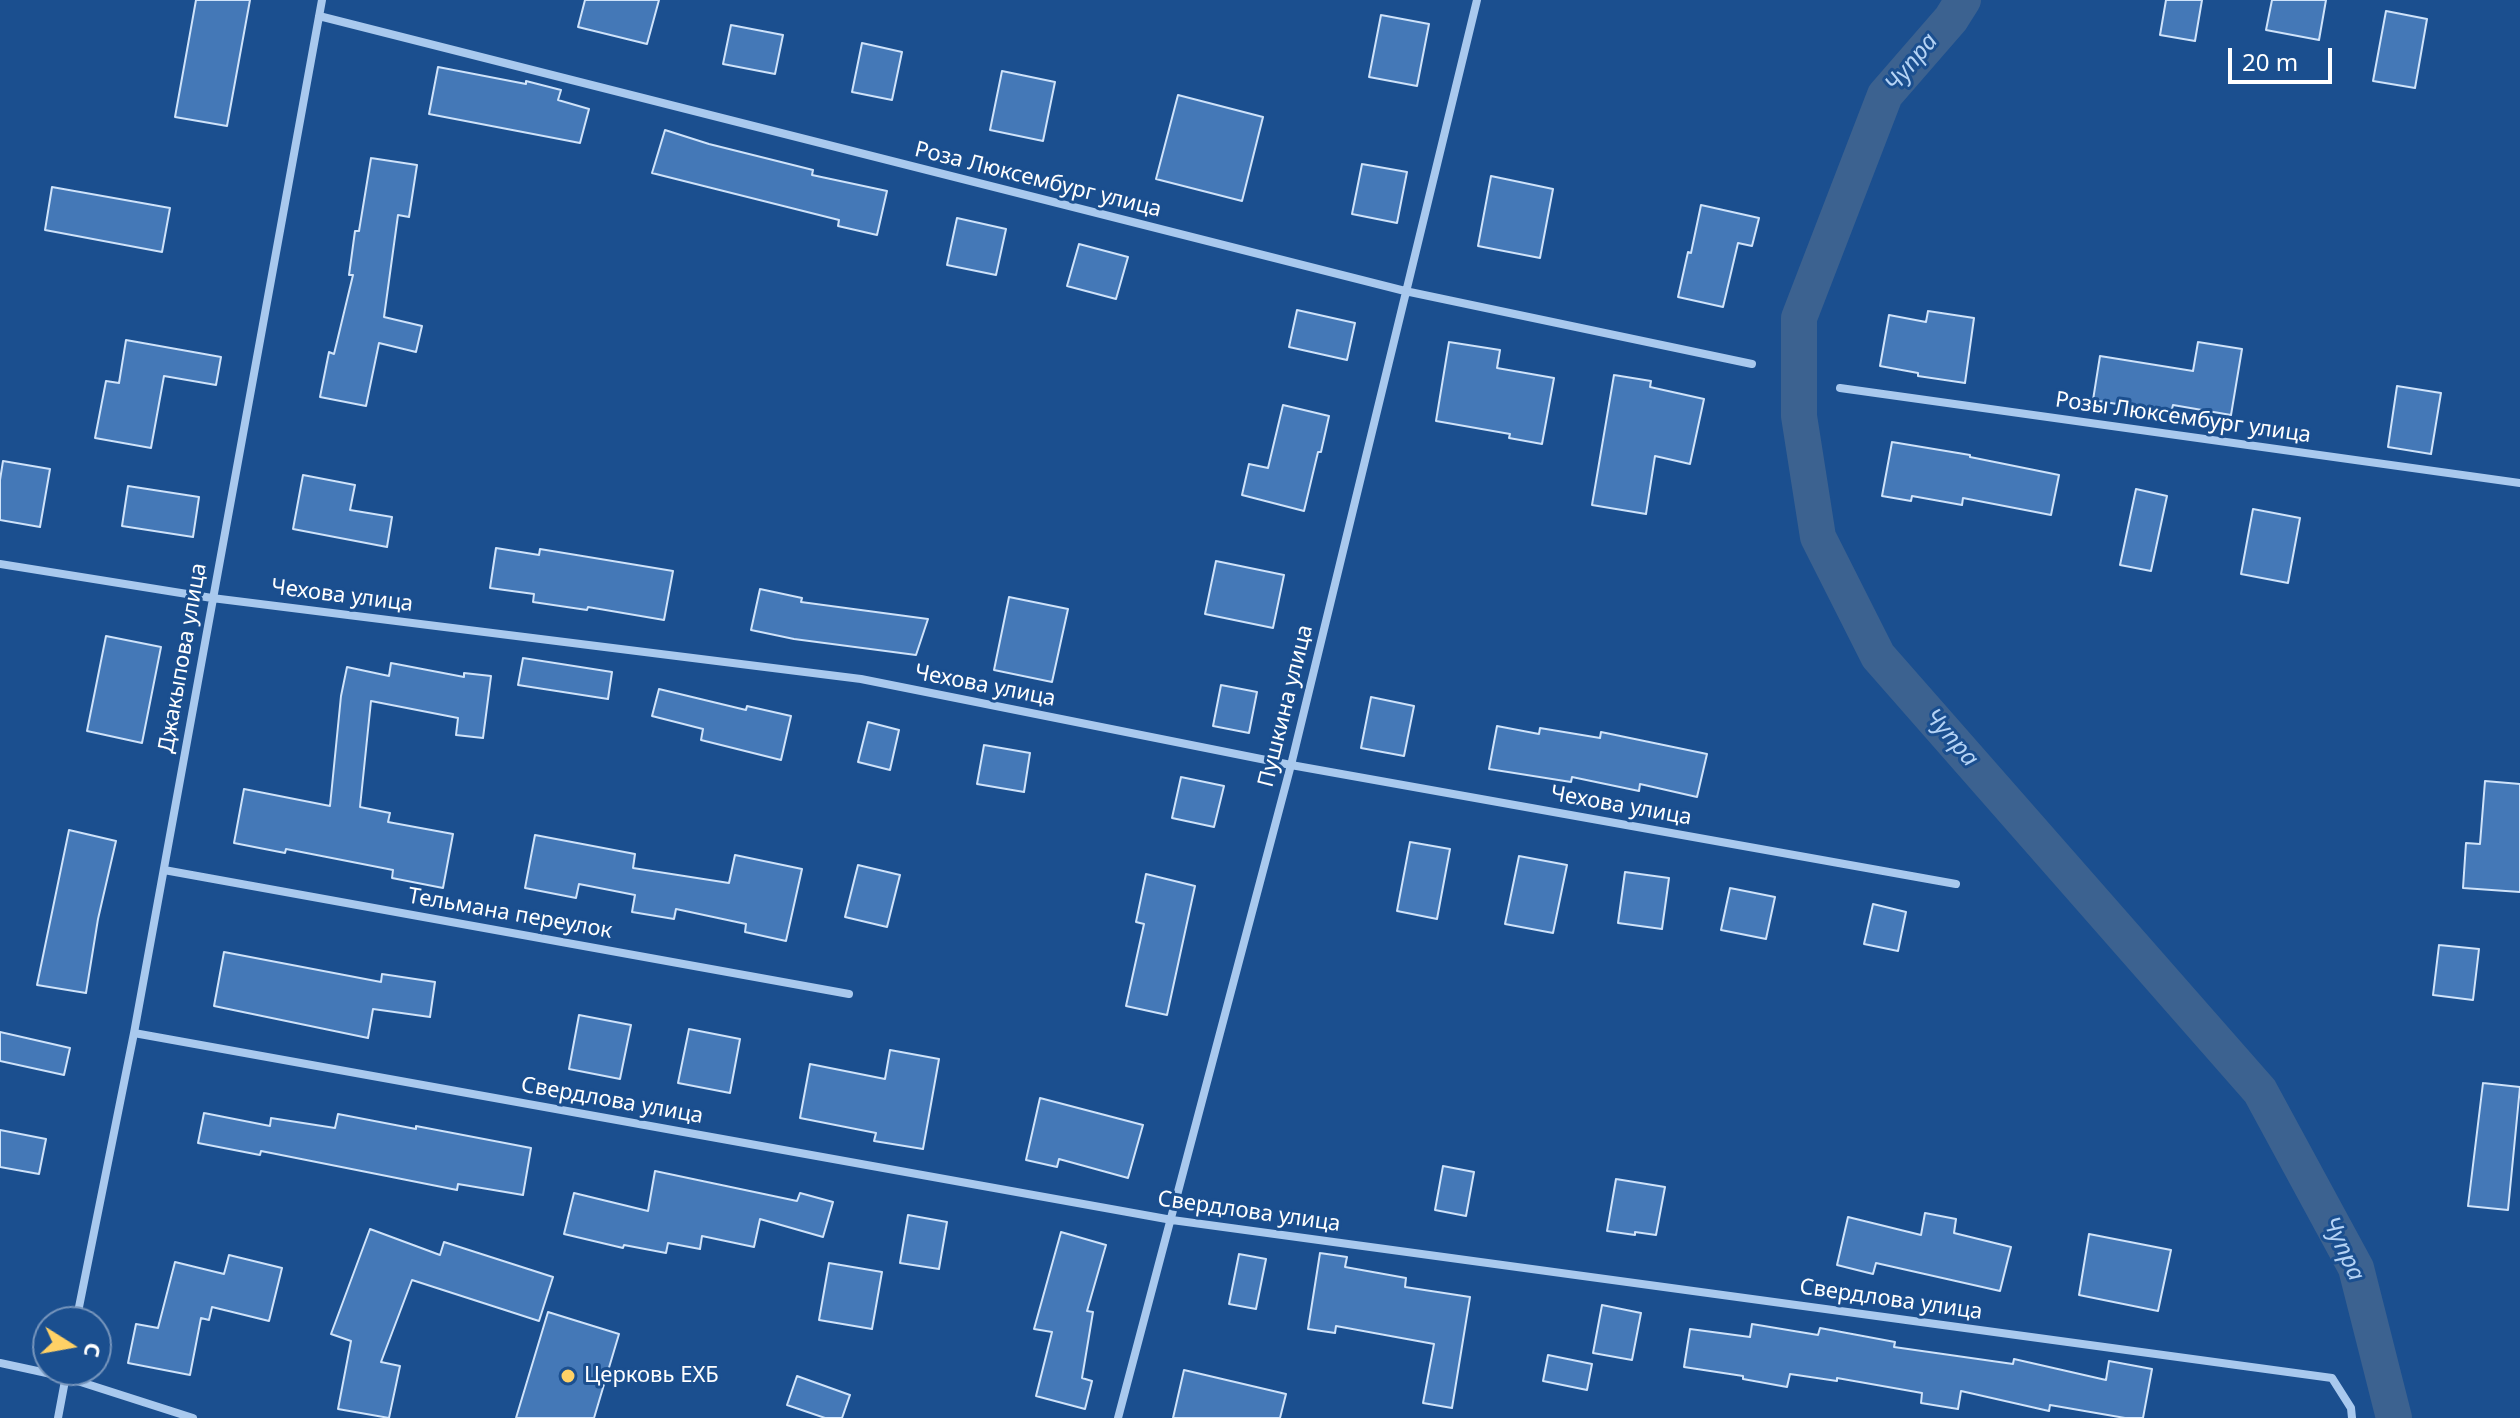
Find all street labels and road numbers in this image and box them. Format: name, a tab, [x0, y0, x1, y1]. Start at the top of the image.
street label: Роза Люксембург улица	[912, 137, 1164, 223]
street label: Розы Люксембург улица	[2053, 387, 2313, 449]
street label: Джакыпова улица	[153, 561, 213, 755]
street label: Чехова улица	[269, 574, 415, 618]
street label: Пушкина улица	[1253, 622, 1319, 790]
street label: Чехова улица	[912, 659, 1058, 713]
street label: Чехова улица	[1548, 781, 1694, 831]
street label: Тельмана переулок	[406, 883, 614, 945]
street label: Свердлова улица	[519, 1072, 705, 1130]
street label: Свердлова улица	[1156, 1186, 1342, 1238]
street label: Свердлова улица	[1798, 1274, 1984, 1326]

